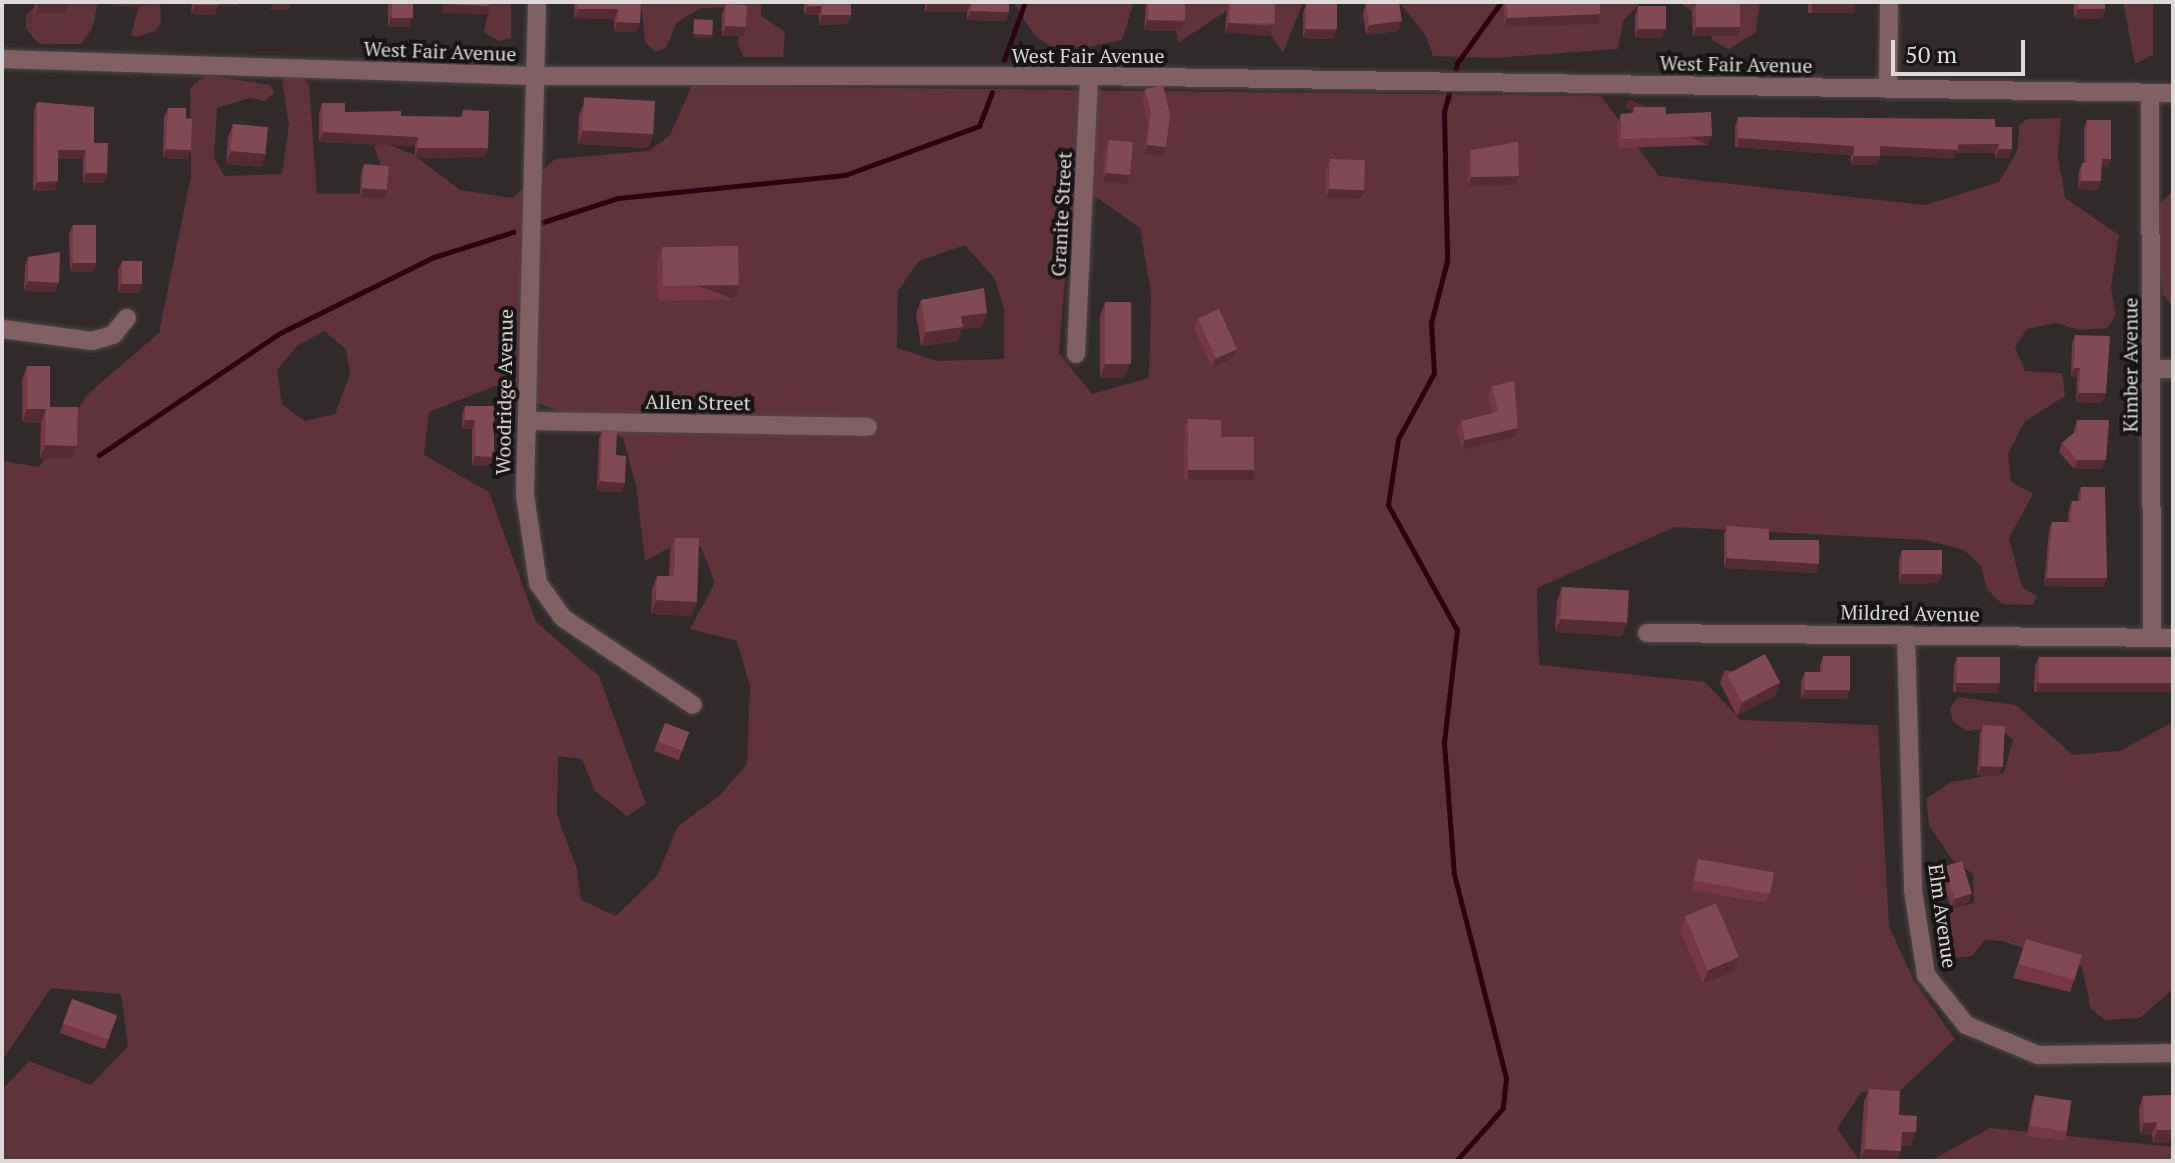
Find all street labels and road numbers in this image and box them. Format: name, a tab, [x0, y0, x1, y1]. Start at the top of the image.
street label: West Fair Avenue	[363, 36, 517, 66]
street label: West Fair Avenue	[1011, 43, 1165, 67]
street label: West Fair Avenue	[1659, 51, 1813, 77]
street label: Granite Street	[1046, 151, 1076, 277]
street label: Kimber Avenue	[2118, 297, 2142, 433]
street label: Woodridge Avenue	[491, 309, 517, 475]
street label: Allen Street	[645, 389, 751, 415]
street label: Mildred Avenue	[1840, 600, 1980, 626]
street label: Elm Avenue	[1924, 862, 1962, 970]

